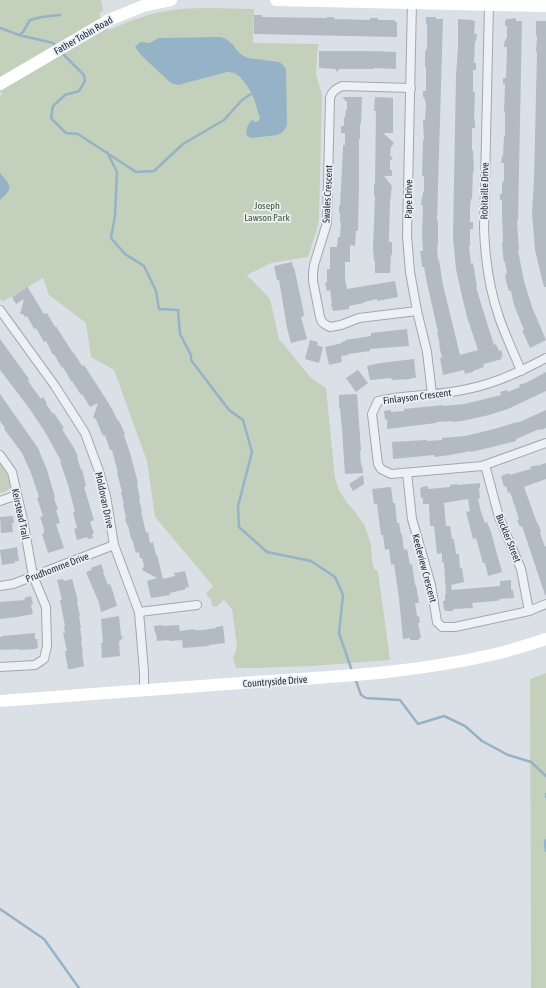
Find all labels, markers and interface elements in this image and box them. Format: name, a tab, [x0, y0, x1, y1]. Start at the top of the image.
street label: Father Tobin Road	[52, 14, 115, 57]
street label: Robitaille Drive	[479, 162, 491, 220]
street label: Swales Crescent	[320, 165, 335, 223]
street label: Pape Drive	[403, 179, 414, 219]
park label: Joseph Lawson Park	[244, 200, 290, 223]
street label: Finlayson Crescent	[382, 387, 452, 406]
street label: Moldovan Drive	[93, 471, 116, 530]
street label: Keirstead Trail	[10, 487, 31, 541]
street label: Buckler Street	[494, 512, 523, 564]
street label: Keeleview Crescent	[410, 533, 439, 604]
street label: Prudhomme Drive	[24, 550, 91, 585]
street label: Countryside Drive	[242, 674, 308, 689]

